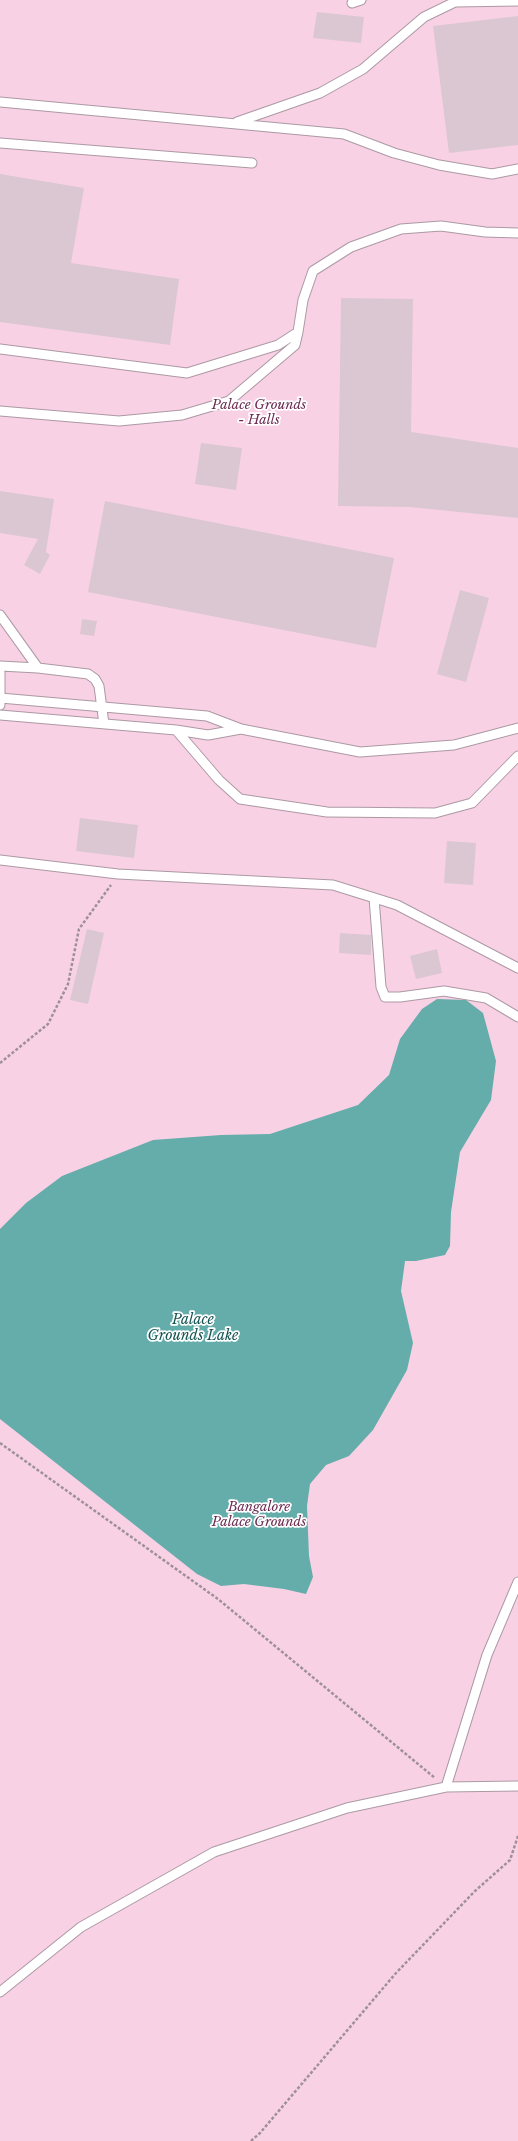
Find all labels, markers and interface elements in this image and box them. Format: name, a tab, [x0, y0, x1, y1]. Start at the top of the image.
park label: Palace Grounds - Halls	[212, 397, 306, 428]
water label: Palace Grounds Lake	[148, 1312, 238, 1344]
park label: Bangalore Palace Grounds	[212, 1499, 306, 1530]

